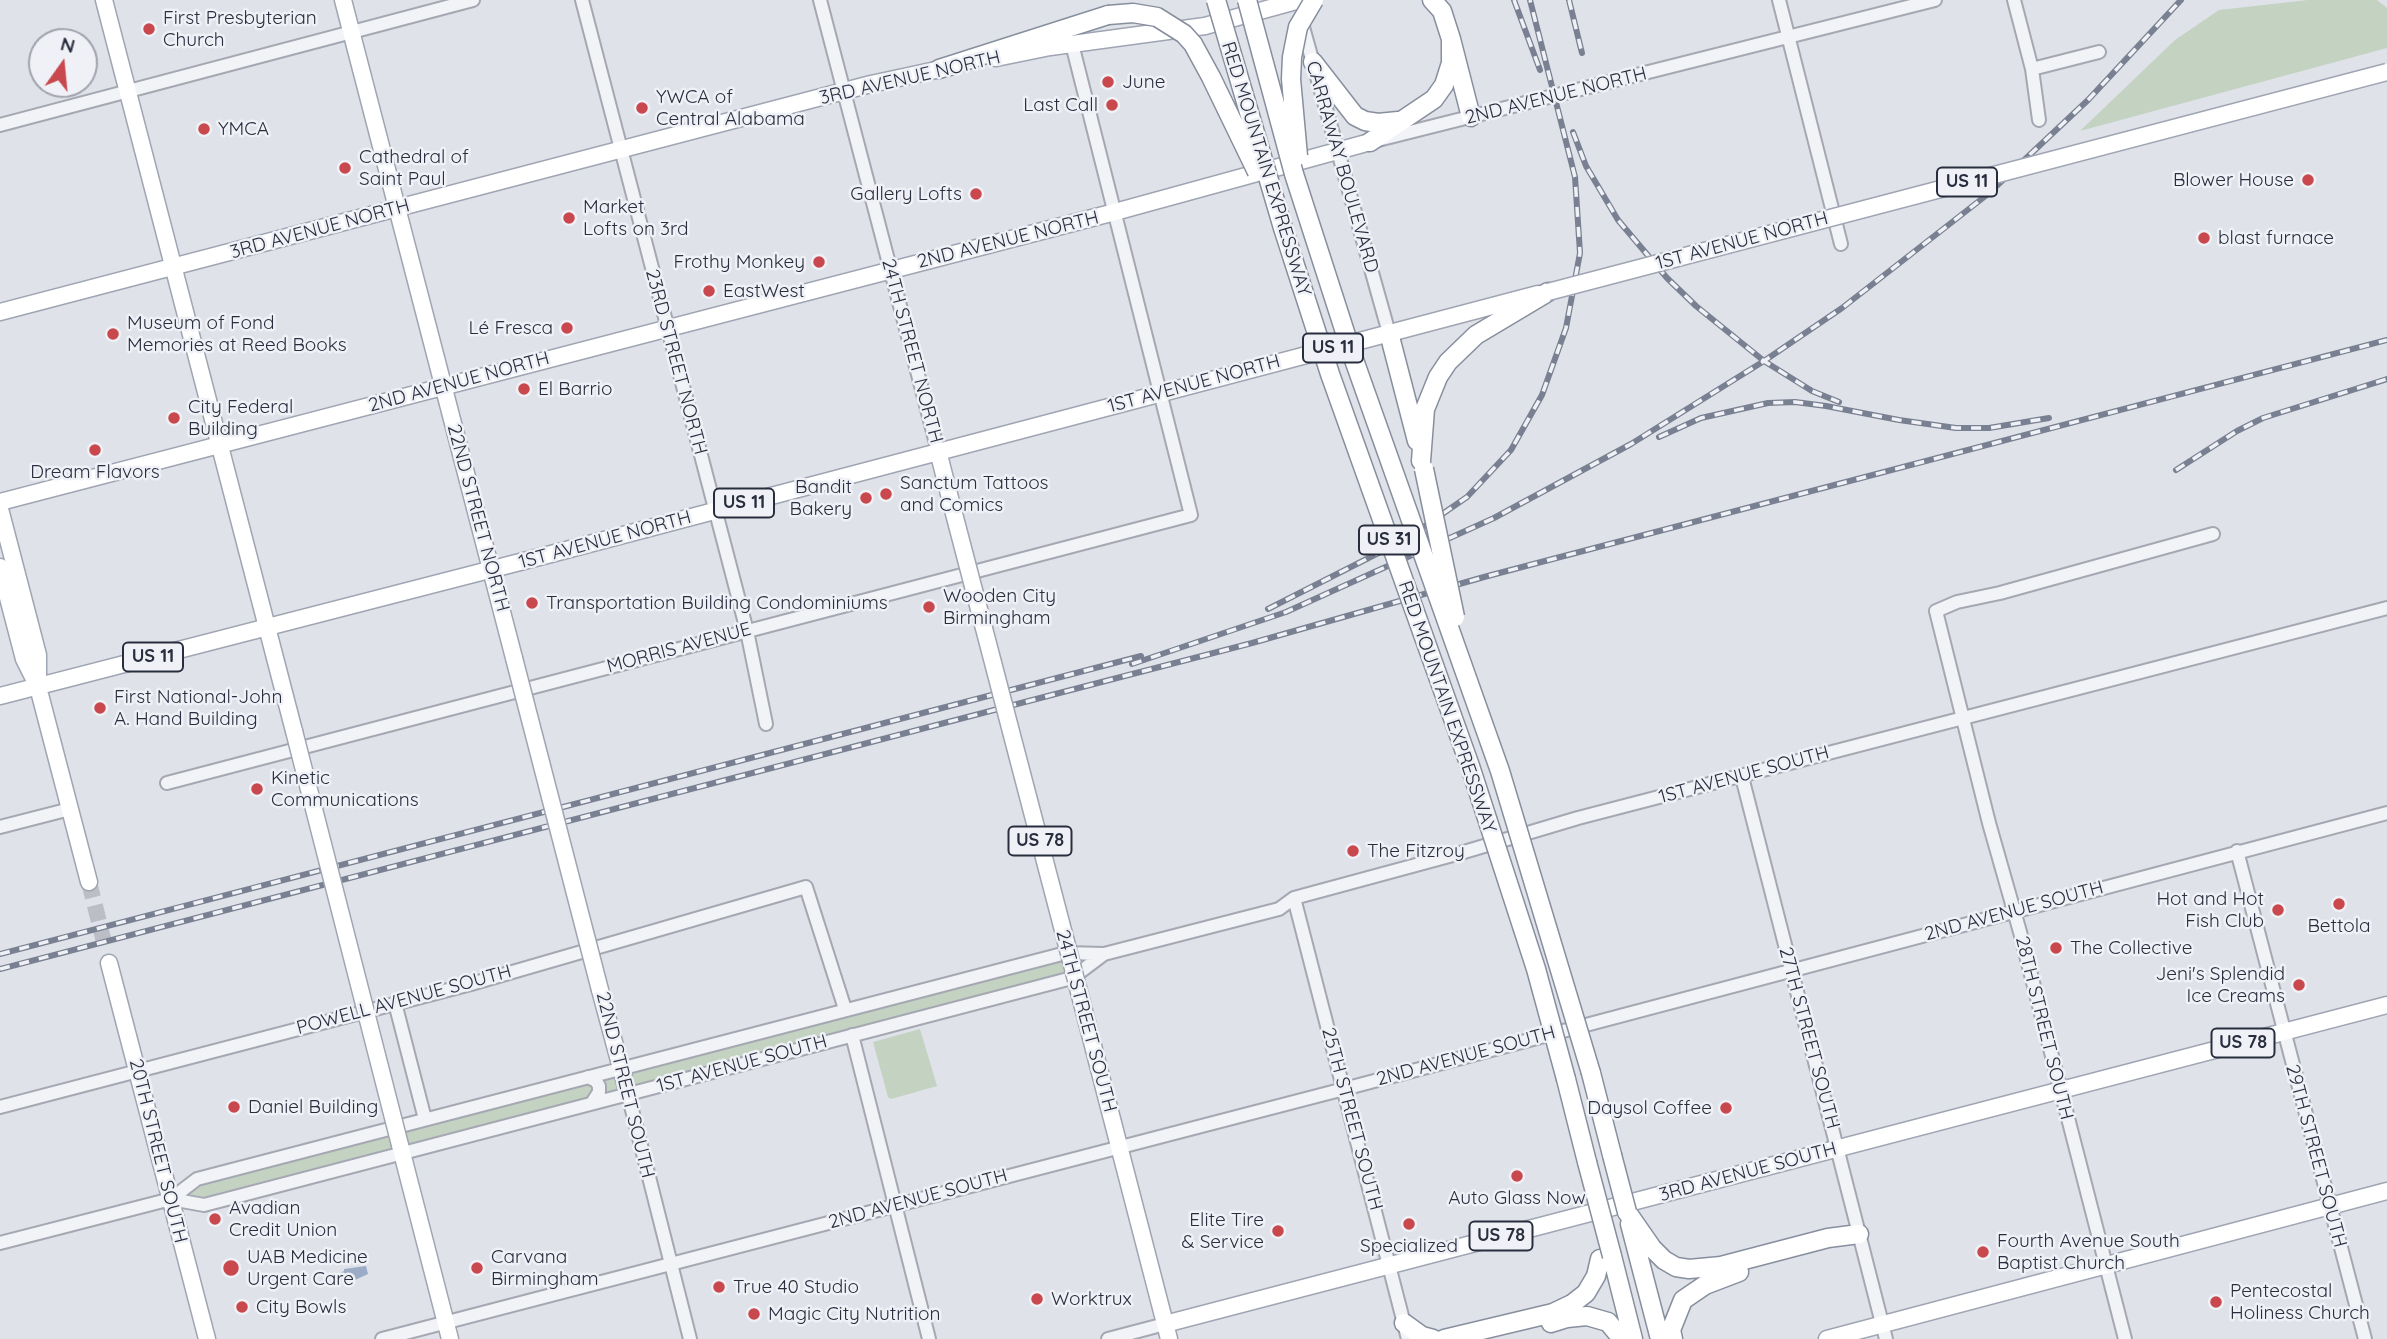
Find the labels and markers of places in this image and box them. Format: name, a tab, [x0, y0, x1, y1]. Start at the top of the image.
place label: First Presbyterian Church	[163, 7, 317, 51]
marker: First Presbyterian Church	[141, 21, 157, 37]
place label: June	[1122, 71, 1165, 93]
marker: June	[1100, 74, 1116, 90]
place label: YWCA of Central Alabama	[656, 86, 805, 130]
place label: Last Call	[1023, 94, 1098, 116]
marker: Last Call	[1104, 97, 1120, 113]
marker: YWCA of Central Alabama	[634, 100, 650, 116]
place label: YMCA	[218, 118, 269, 140]
marker: YMCA	[196, 121, 212, 137]
place label: Cathedral of Saint Paul	[359, 146, 469, 190]
marker: Cathedral of Saint Paul	[337, 160, 353, 176]
place label: Blower House	[2173, 169, 2294, 191]
marker: Blower House	[2300, 172, 2316, 188]
place label: Gallery Lofts	[850, 183, 962, 205]
marker: Gallery Lofts	[968, 186, 984, 202]
place label: Market Lofts on 3rd	[583, 196, 688, 240]
marker: Market Lofts on 3rd	[561, 210, 577, 226]
place label: blast furnace	[2218, 227, 2334, 249]
marker: blast furnace	[2196, 230, 2212, 246]
place label: Frothy Monkey	[674, 251, 805, 273]
marker: Frothy Monkey	[811, 254, 827, 270]
place label: EastWest	[723, 280, 805, 302]
marker: EastWest	[701, 283, 717, 299]
place label: Museum of Fond Memories at Reed Books	[127, 312, 347, 356]
place label: Lé Fresca	[468, 317, 553, 339]
marker: Lé Fresca	[559, 320, 575, 336]
marker: Museum of Fond Memories at Reed Books	[105, 326, 121, 342]
place label: El Barrio	[538, 378, 612, 400]
marker: El Barrio	[516, 381, 532, 397]
place label: City Federal Building	[188, 396, 293, 440]
marker: City Federal Building	[166, 410, 182, 426]
marker: Dream Flavors	[87, 442, 103, 458]
place label: Dream Flavors	[30, 461, 160, 483]
place label: Sanctum Tattoos and Comics	[900, 472, 1049, 516]
place label: Bandit Bakery	[790, 476, 852, 520]
marker: Sanctum Tattoos and Comics	[878, 486, 894, 502]
marker: Bandit Bakery	[858, 490, 874, 506]
place label: Wooden City Birmingham	[943, 585, 1056, 629]
place label: Transportation Building Condominiums	[546, 592, 888, 614]
marker: Transportation Building Condominiums	[524, 595, 540, 611]
marker: Wooden City Birmingham	[921, 599, 937, 615]
place label: First National-John A. Hand Building	[114, 686, 282, 730]
marker: First National-John A. Hand Building	[92, 700, 108, 716]
place label: Kinetic Communications	[271, 767, 419, 811]
marker: Kinetic Communications	[249, 781, 265, 797]
place label: The Fitzroy	[1367, 840, 1465, 862]
marker: The Fitzroy	[1345, 843, 1361, 859]
place label: Hot and Hot Fish Club	[2156, 888, 2264, 932]
marker: Bettola	[2331, 896, 2347, 912]
marker: Hot and Hot Fish Club	[2270, 902, 2286, 918]
place label: Bettola	[2307, 915, 2371, 937]
place label: The Collective	[2070, 937, 2192, 959]
marker: The Collective	[2048, 940, 2064, 956]
place label: Jeni's Splendid Ice Creams	[2155, 963, 2285, 1007]
marker: Jeni's Splendid Ice Creams	[2291, 977, 2307, 993]
place label: Daniel Building	[248, 1096, 378, 1118]
place label: Daysol Coffee	[1587, 1097, 1712, 1119]
marker: Daniel Building	[226, 1099, 242, 1115]
marker: Daysol Coffee	[1718, 1100, 1734, 1116]
marker: Auto Glass Now	[1509, 1168, 1525, 1184]
place label: Auto Glass Now	[1448, 1187, 1586, 1209]
place label: Avadian Credit Union	[229, 1197, 337, 1241]
place label: Elite Tire & Service	[1182, 1209, 1264, 1253]
marker: Avadian Credit Union	[207, 1211, 223, 1227]
marker: Specialized	[1401, 1216, 1417, 1232]
marker: Elite Tire & Service	[1270, 1223, 1286, 1239]
place label: Fourth Avenue South Baptist Church	[1997, 1230, 2180, 1274]
place label: Specialized	[1360, 1235, 1458, 1257]
marker: Fourth Avenue South Baptist Church	[1975, 1244, 1991, 1260]
place label: UAB Medicine Urgent Care	[247, 1246, 368, 1290]
place label: Carvana Birmingham	[491, 1246, 599, 1290]
marker: UAB Medicine Urgent Care	[221, 1258, 241, 1278]
marker: Carvana Birmingham	[469, 1260, 485, 1276]
place label: True 40 Studio	[733, 1276, 859, 1298]
marker: True 40 Studio	[711, 1279, 727, 1295]
place label: Pentecostal Holiness Church	[2230, 1280, 2370, 1324]
place label: Worktrux	[1051, 1288, 1132, 1310]
marker: Worktrux	[1029, 1291, 1045, 1307]
marker: Pentecostal Holiness Church	[2208, 1294, 2224, 1310]
place label: City Bowls	[256, 1296, 346, 1318]
marker: City Bowls	[234, 1299, 250, 1315]
place label: Magic City Nutrition	[768, 1303, 941, 1325]
marker: Magic City Nutrition	[746, 1306, 762, 1322]

